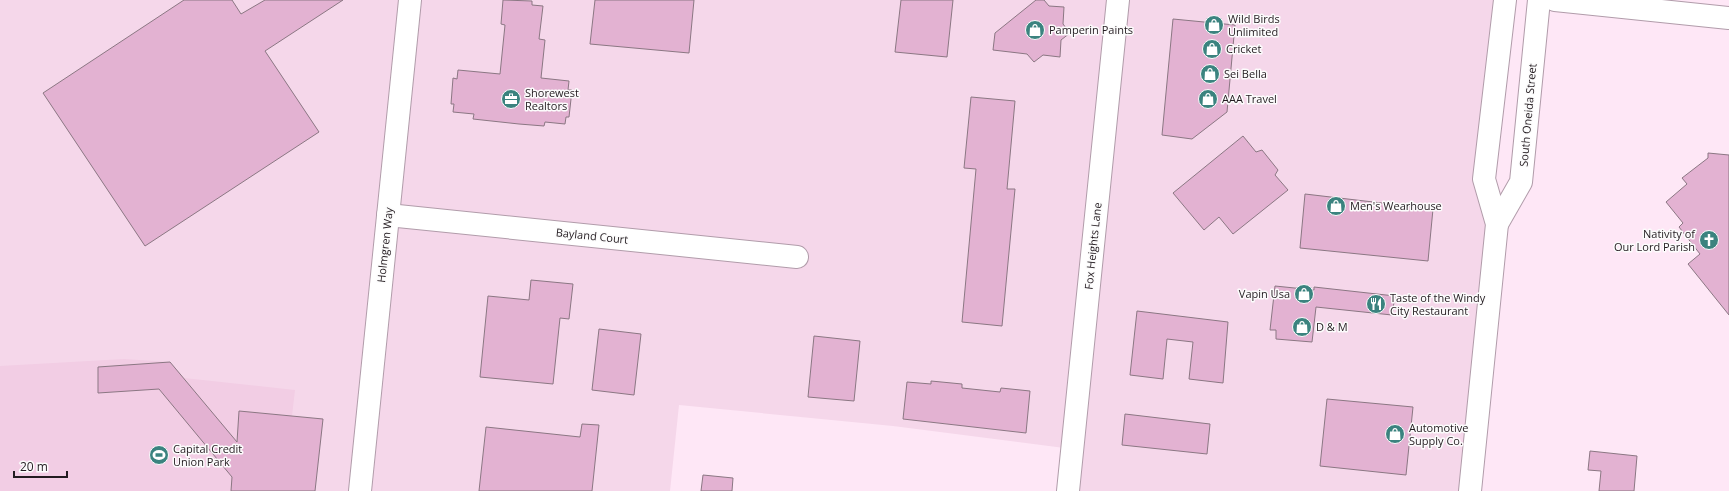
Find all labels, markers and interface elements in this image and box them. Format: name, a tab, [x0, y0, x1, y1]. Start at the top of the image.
place label: Wild Birds Unlimited	[1228, 11, 1280, 39]
shop icon: Wild Birds Unlimited	[1203, 14, 1225, 36]
shop icon: Pamperin Paints	[1024, 19, 1046, 41]
place label: Pamperin Paints	[1049, 22, 1133, 37]
shop icon: Cricket	[1201, 38, 1223, 60]
place label: Cricket	[1226, 41, 1261, 56]
shop icon: Sei Bella	[1199, 63, 1221, 85]
street label: South Oneida Street	[1516, 63, 1539, 167]
place label: Sei Bella	[1224, 66, 1267, 81]
place label: Shorewest Realtors	[525, 85, 579, 113]
office icon: Shorewest Realtors	[500, 88, 522, 110]
shop icon: AAA Travel	[1197, 88, 1219, 110]
place label: AAA Travel	[1222, 91, 1277, 106]
shop icon: Men's Wearhouse	[1325, 195, 1347, 217]
place label: Men's Wearhouse	[1350, 198, 1442, 213]
street label: Fox Heights Lane	[1080, 202, 1105, 290]
street label: Holmgren Way	[373, 206, 396, 283]
street label: Bayland Court	[555, 224, 629, 247]
place label: Nativity of Our Lord Parish	[1614, 226, 1696, 254]
church icon: Nativity of Our Lord Parish	[1698, 229, 1720, 251]
shop icon: Vapin Usa	[1293, 283, 1315, 305]
place label: Vapin Usa	[1239, 286, 1290, 301]
place label: Taste of the Windy City Restaurant	[1390, 290, 1486, 318]
restaurant icon: Taste of the Windy City Restaurant	[1365, 293, 1387, 315]
shop icon: D & M	[1291, 316, 1313, 338]
place label: D & M	[1316, 319, 1348, 334]
place label: Automotive Supply Co.	[1409, 420, 1468, 448]
shop icon: Automotive Supply Co.	[1384, 423, 1406, 445]
place label: Capital Credit Union Park	[173, 441, 242, 469]
sports icon: Capital Credit Union Park	[148, 444, 170, 466]
scale bar	[14, 453, 67, 479]
text: 20 m	[20, 458, 48, 475]

